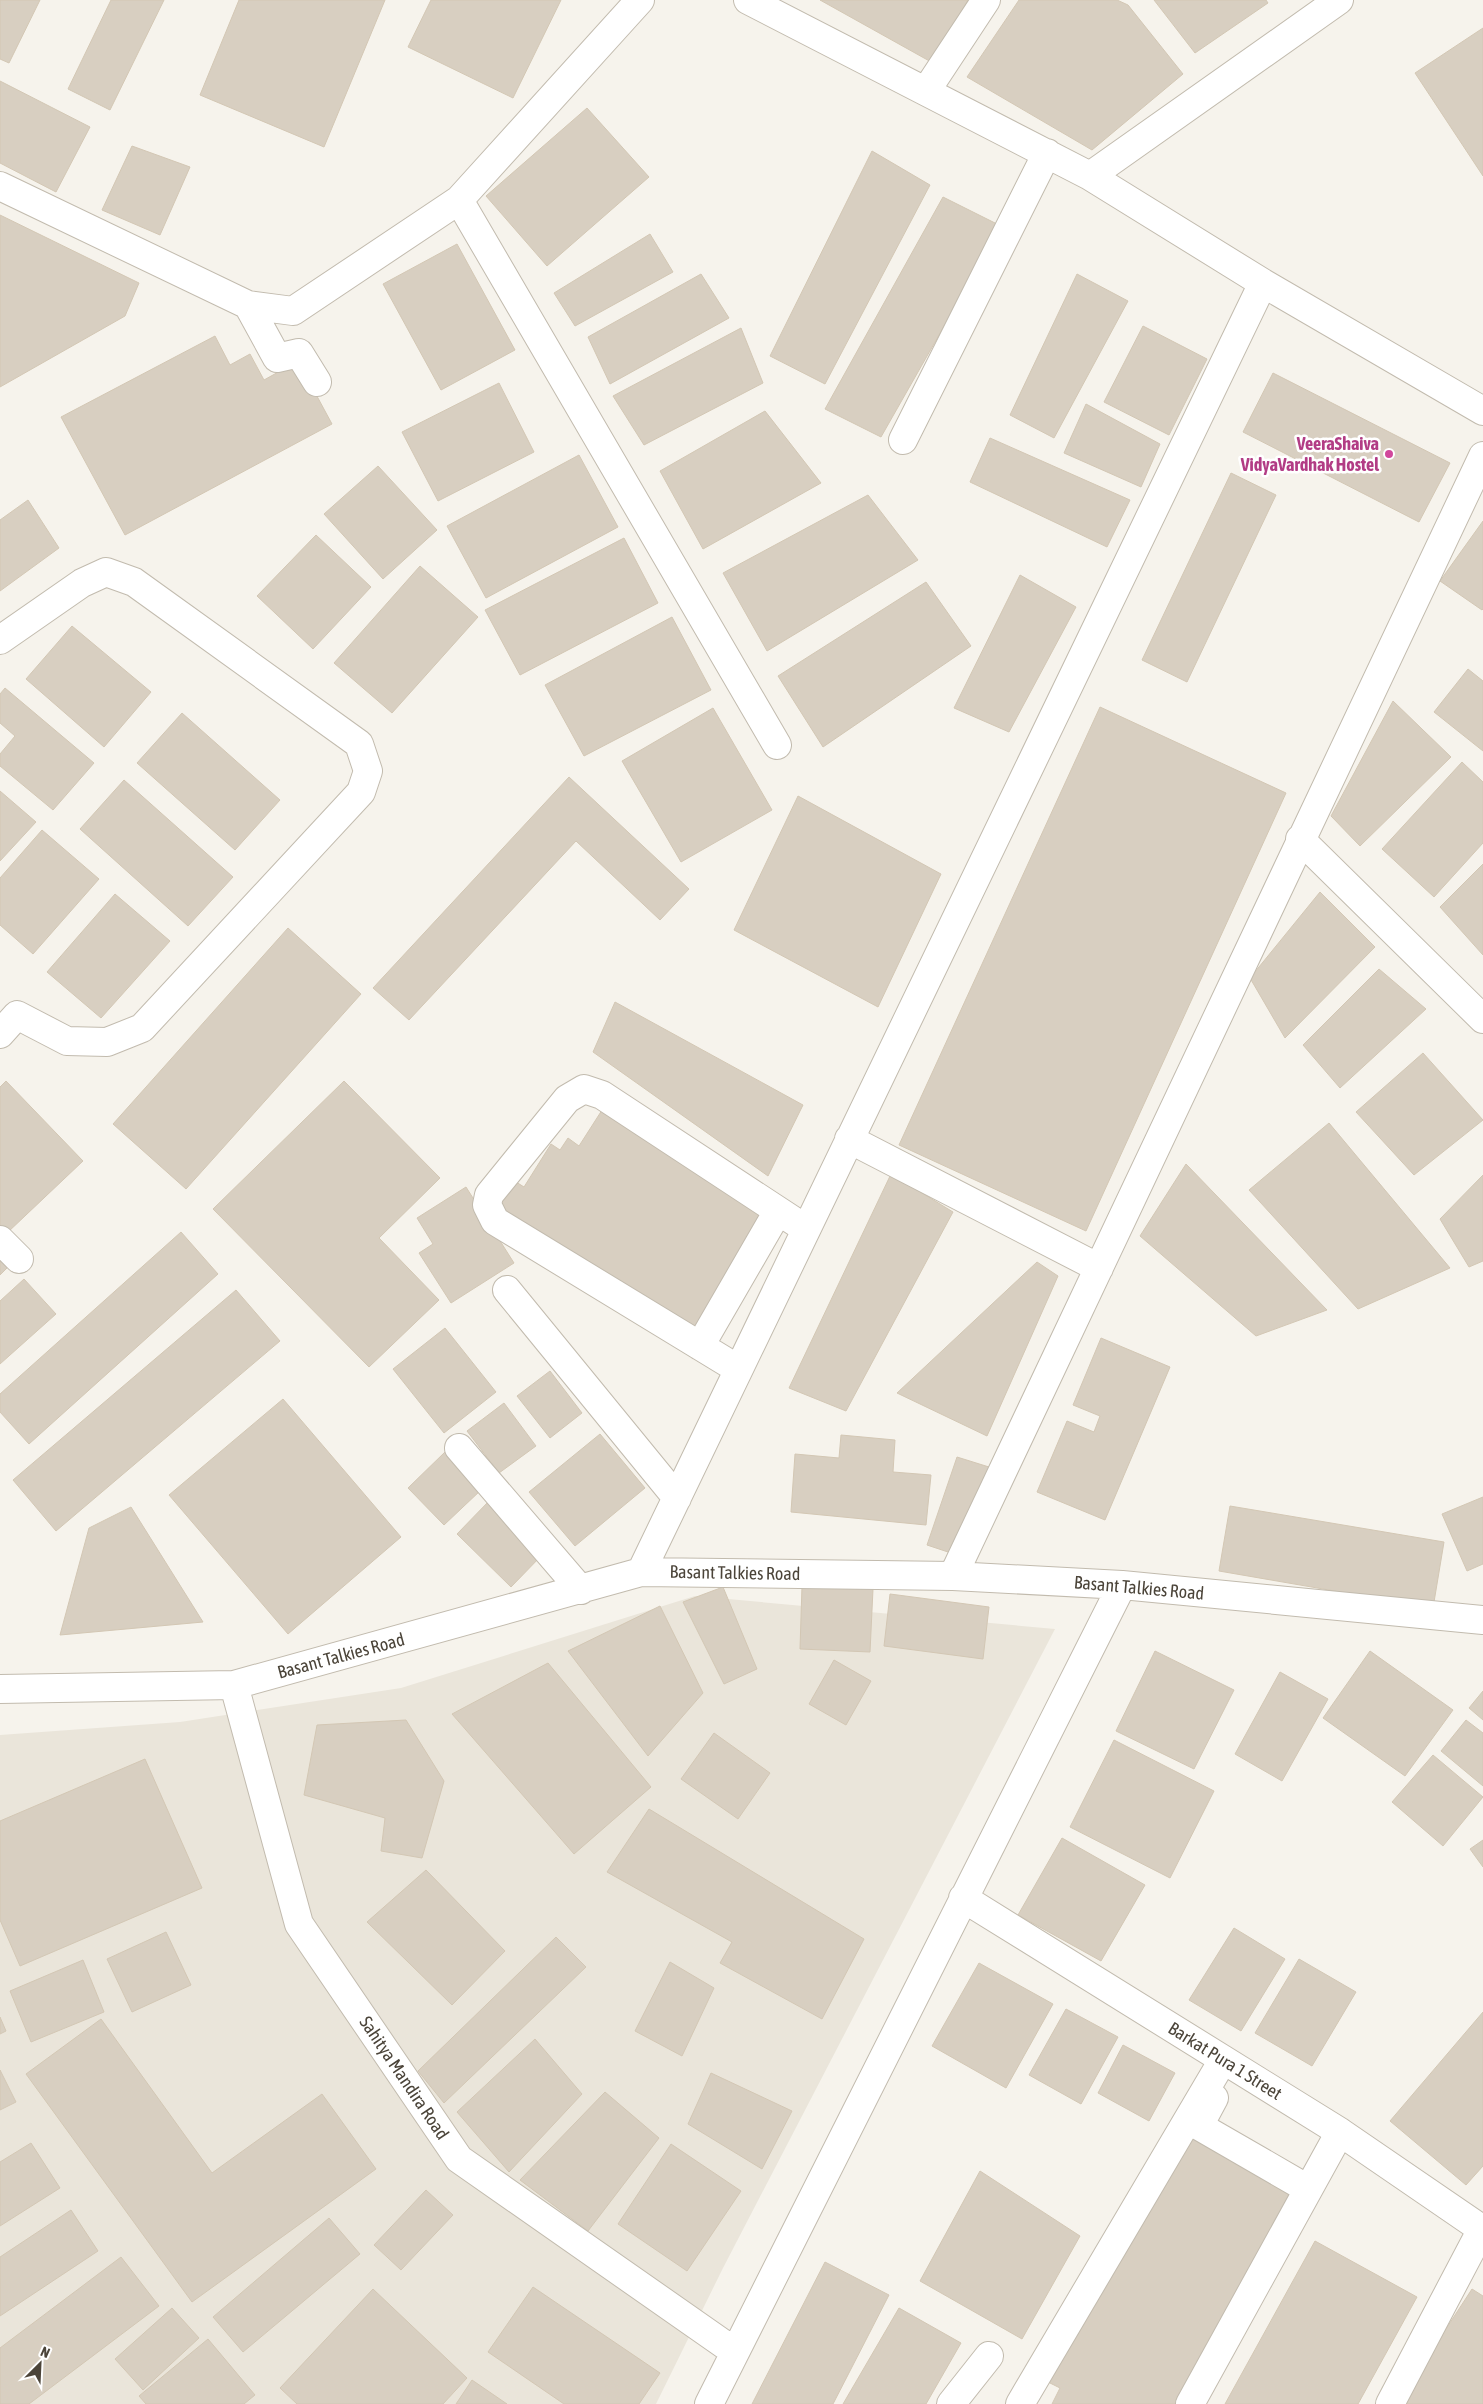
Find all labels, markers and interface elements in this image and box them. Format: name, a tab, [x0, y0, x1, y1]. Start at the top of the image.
place label: VeeraShaiva VidyaVardhak Hostel	[1240, 433, 1379, 475]
marker: VeeraShaiva VidyaVardhak Hostel	[1383, 448, 1395, 460]
street label: Basant Talkies Road	[669, 1561, 801, 1584]
street label: Basant Talkies Road	[1073, 1571, 1205, 1604]
street label: Basant Talkies Road	[275, 1628, 407, 1683]
street label: Sahitya Mandira Road	[355, 2012, 453, 2143]
street label: Barkat Pura 1 Street	[1165, 2017, 1286, 2104]
north arrow	[15, 2339, 65, 2389]
text: N	[38, 2343, 52, 2361]

